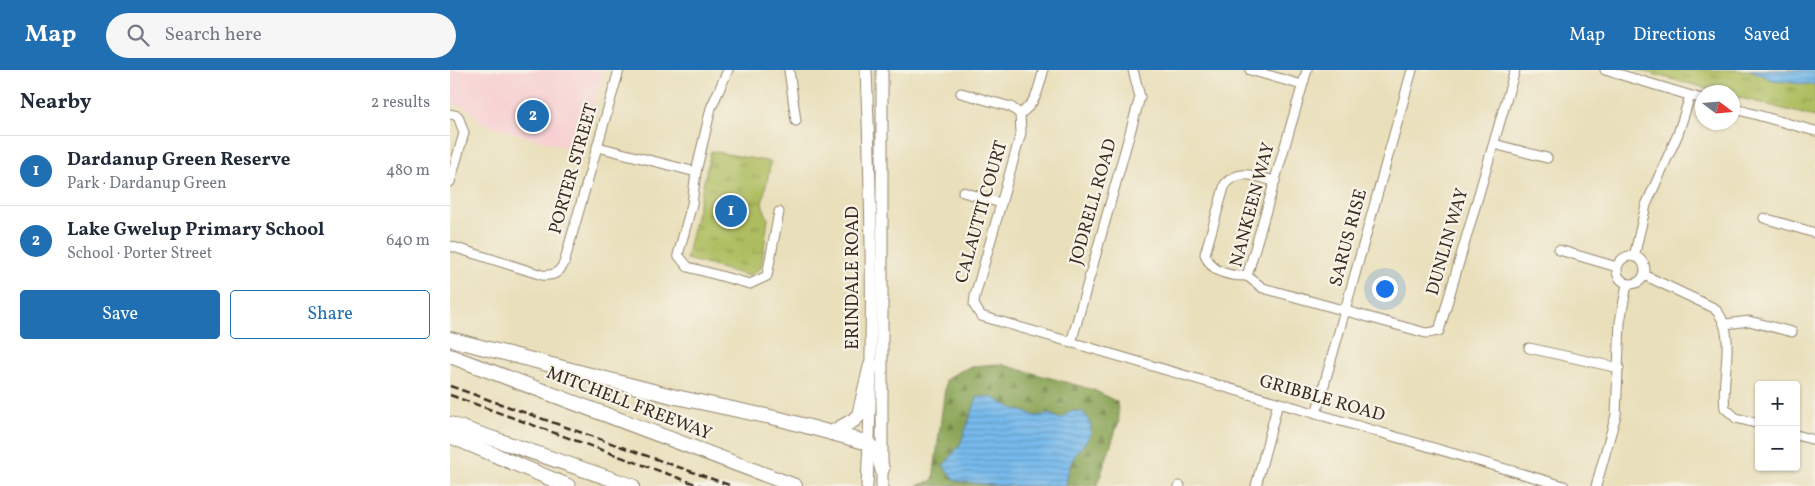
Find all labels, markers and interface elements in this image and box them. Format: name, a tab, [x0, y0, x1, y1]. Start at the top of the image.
search box	[106, 13, 456, 58]
text: Map	[25, 18, 76, 52]
icon: search	[124, 21, 152, 49]
text: Search here	[164, 22, 262, 48]
text: Map	[1569, 23, 1605, 48]
text: Directions	[1633, 23, 1716, 48]
text: Saved	[1744, 23, 1790, 48]
north arrow	[1695, 85, 1740, 130]
text: Nearby	[20, 88, 91, 117]
text: 2 results	[371, 92, 430, 114]
pin: 2	[517, 97, 549, 135]
street label: PORTER STREET	[543, 100, 605, 237]
street label: JODRELL ROAD	[1064, 136, 1124, 268]
street label: CALAUTTI COURT	[950, 137, 1014, 286]
street label: NANKEEN WAY	[1224, 140, 1282, 270]
text: Dardanup Green Reserve	[67, 147, 290, 173]
text: 1	[33, 160, 39, 182]
text: 480 m	[386, 160, 430, 182]
text: Park · Dardanup Green	[67, 173, 227, 195]
street label: SARUS RISE	[1324, 186, 1374, 290]
street label: DUNLIN WAY	[1421, 186, 1475, 298]
pin: 1	[715, 192, 747, 230]
street label: ERINDALE ROAD	[841, 206, 866, 350]
text: Lake Gwelup Primary School	[67, 217, 325, 243]
text: 2	[32, 230, 40, 252]
text: 640 m	[386, 230, 430, 252]
text: School · Porter Street	[67, 243, 212, 265]
your location	[1372, 276, 1398, 302]
button: Save	[20, 290, 220, 339]
button: Share	[230, 290, 430, 339]
street label: MITCHELL FREEWAY	[543, 361, 715, 447]
street label: GRIBBLE ROAD	[1256, 369, 1388, 429]
map controls	[1755, 381, 1800, 471]
button: +	[1755, 381, 1800, 426]
button: −	[1755, 426, 1800, 471]

